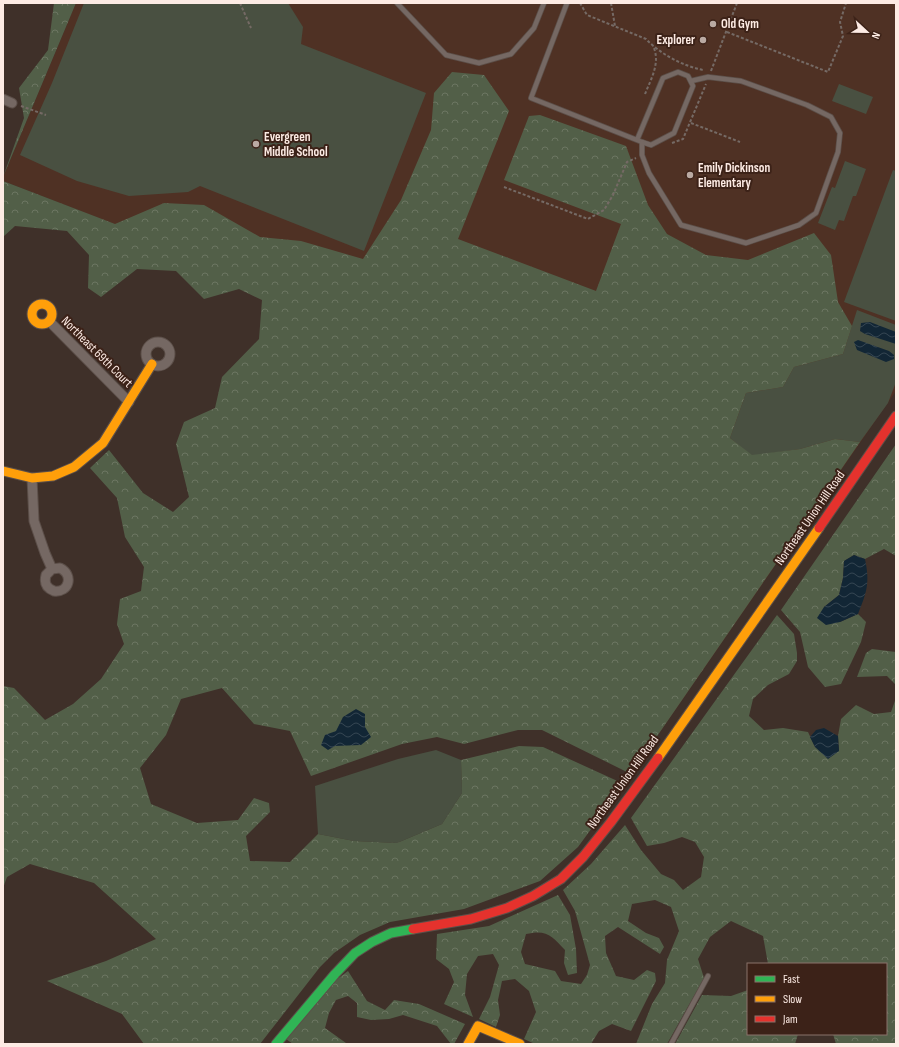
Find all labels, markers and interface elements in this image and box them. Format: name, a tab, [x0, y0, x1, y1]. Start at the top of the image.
north arrow	[847, 12, 887, 52]
place label: Old Gym	[721, 16, 759, 32]
marker: Old Gym	[708, 19, 718, 29]
text: N	[869, 30, 883, 41]
place label: Explorer	[657, 32, 695, 48]
marker: Explorer	[698, 35, 708, 45]
place label: Evergreen Middle School	[264, 129, 328, 160]
marker: Evergreen Middle School	[251, 139, 261, 149]
place label: Emily Dickinson Elementary	[698, 160, 770, 191]
marker: Emily Dickinson Elementary	[685, 170, 695, 180]
street label: Northeast 69th Court	[58, 313, 136, 391]
street label: Northeast Union Hill Road	[771, 468, 849, 568]
street label: Northeast Union Hill Road	[584, 732, 662, 832]
legend	[747, 963, 887, 1035]
text: Fast	[783, 972, 800, 987]
text: Slow	[783, 992, 802, 1007]
text: Jam	[782, 1012, 798, 1027]

